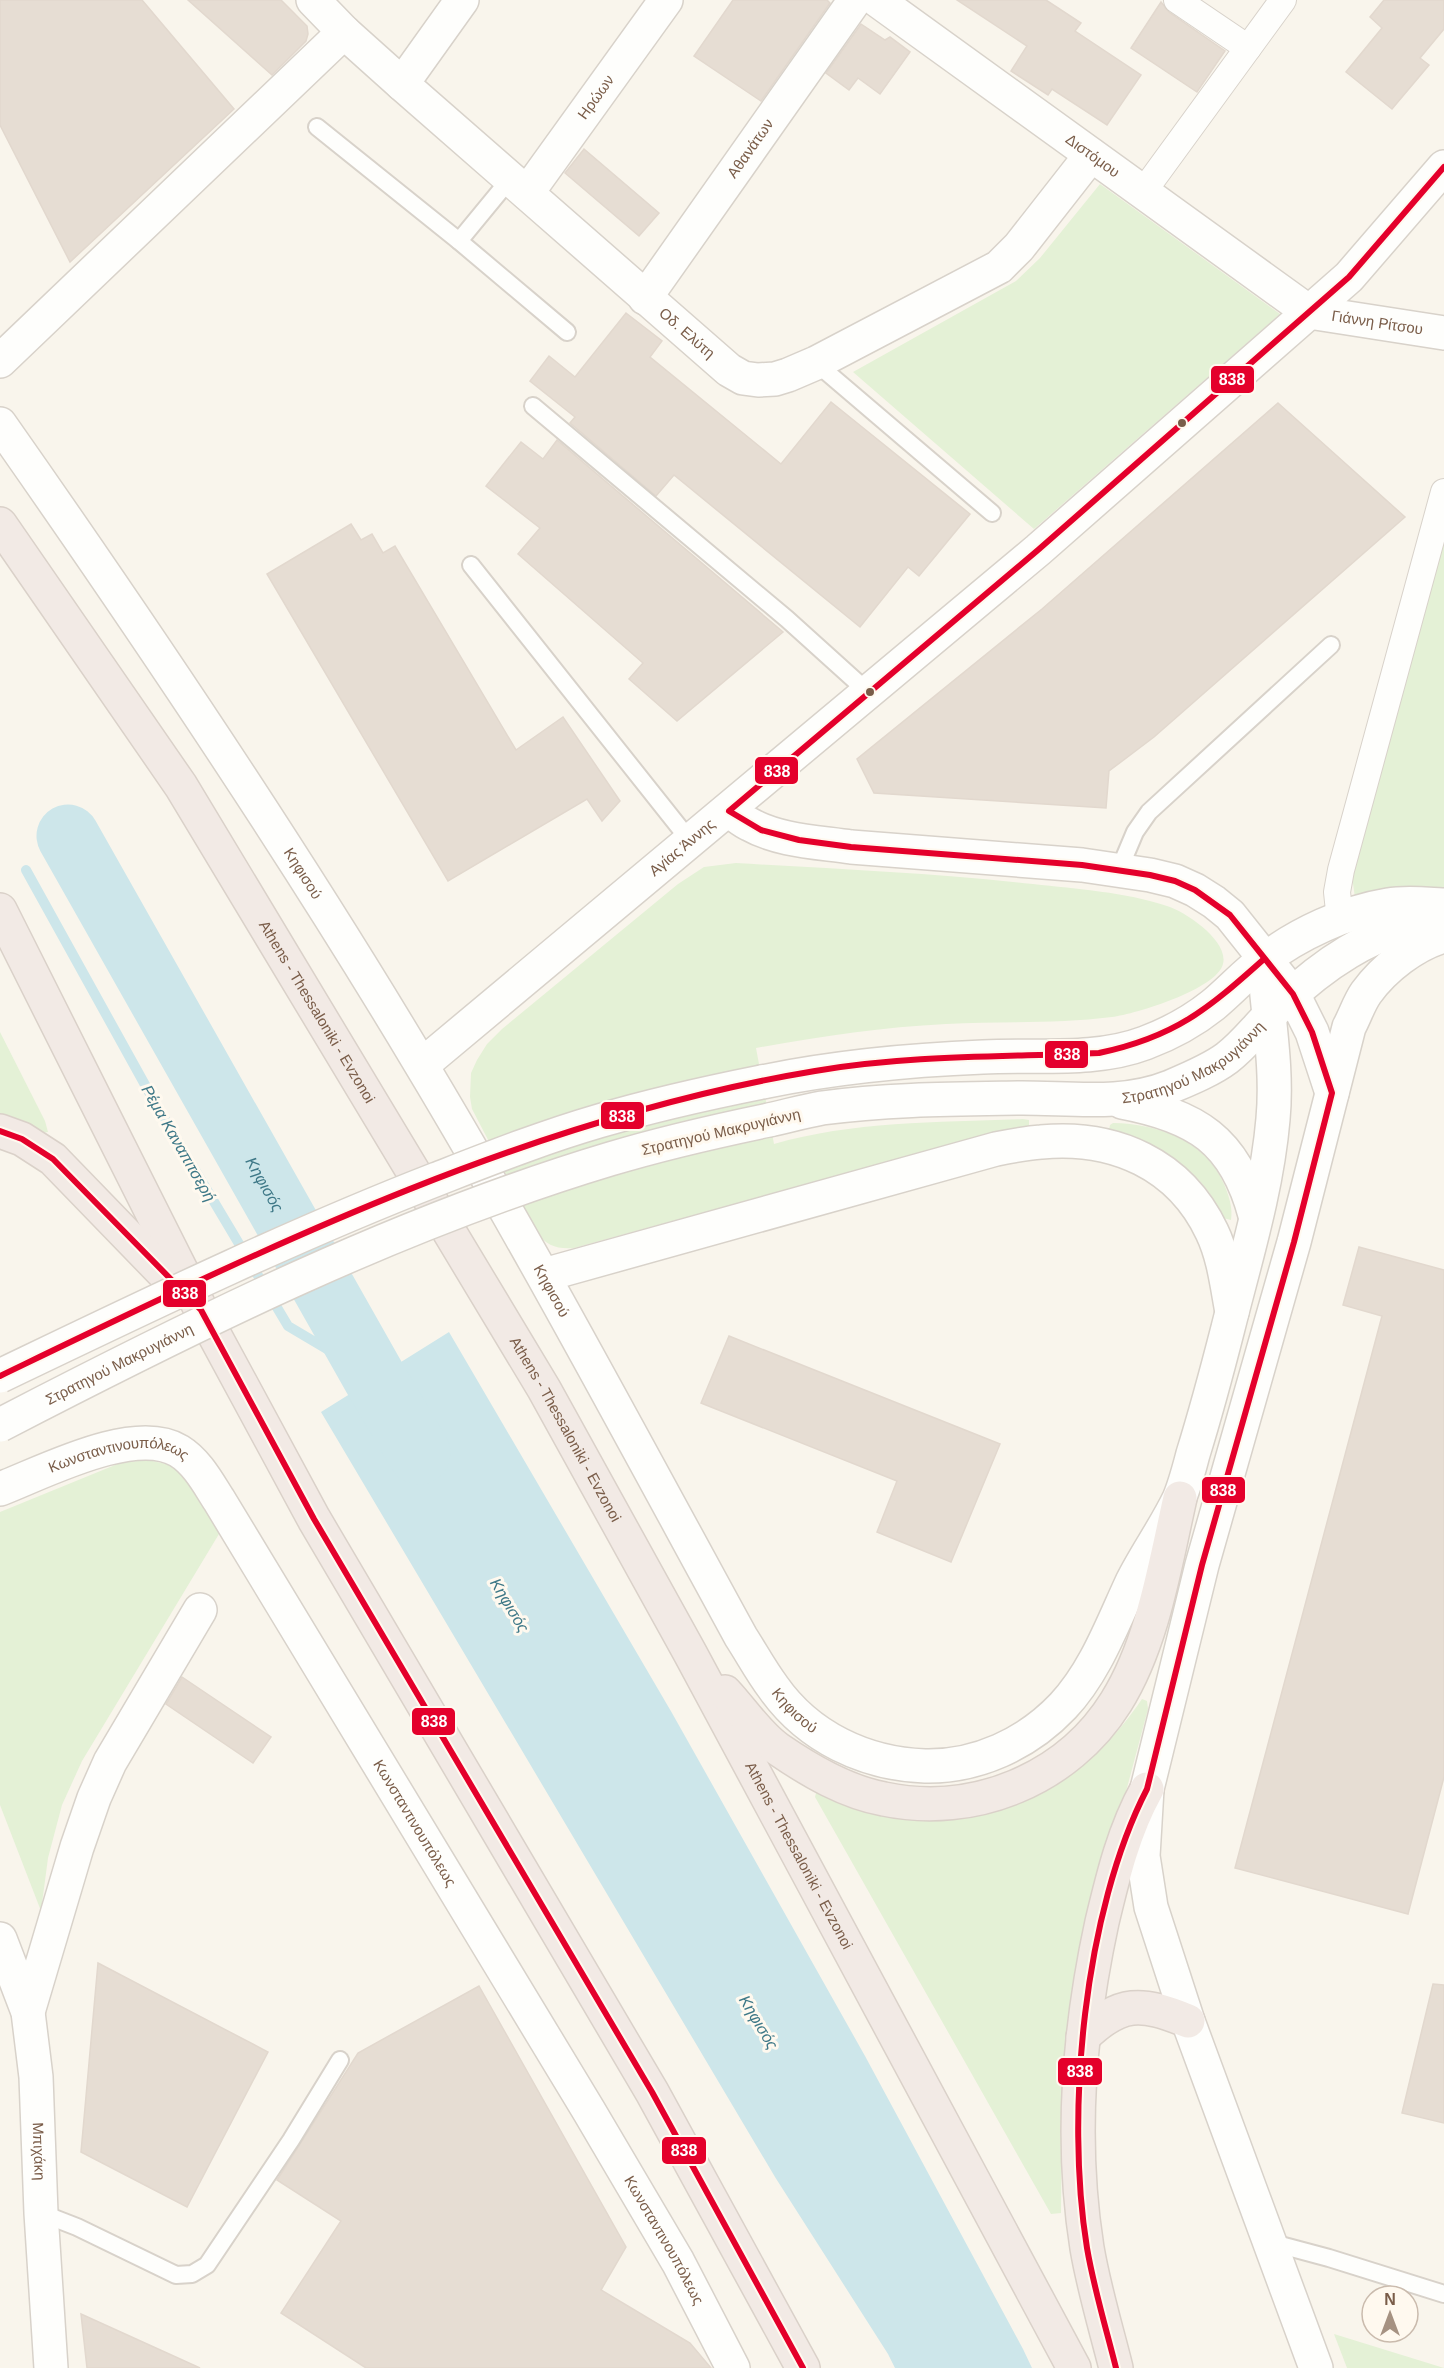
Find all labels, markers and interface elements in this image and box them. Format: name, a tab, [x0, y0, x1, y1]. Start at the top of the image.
street label: Ηρώων	[574, 72, 617, 122]
street label: Αθανάτων	[723, 115, 777, 181]
street label: Διστόμου	[1063, 130, 1123, 180]
street label: Οδ. Ελύτη	[656, 304, 718, 362]
street label: Γιάννη Ρίτσου	[1331, 307, 1424, 338]
line badge: 838	[1210, 365, 1255, 394]
text: 838	[1219, 371, 1245, 388]
unlabelled marker	[1176, 417, 1188, 429]
unlabelled marker	[864, 686, 876, 698]
line badge: 838	[754, 756, 799, 785]
text: 838	[764, 763, 790, 780]
street label: Αγίας Άννης	[646, 815, 718, 879]
street label: Κηφισού	[281, 845, 326, 902]
street label: Athens - Thessaloniki - Evzonoi	[256, 917, 379, 1106]
street label: Στρατηγού Μακρυγιάννη	[1121, 1018, 1268, 1106]
line badge: 838	[1044, 1040, 1089, 1069]
text: 838	[1054, 1046, 1080, 1063]
water label: Ρέμα Καναπιτσερή	[138, 1082, 219, 1205]
line badge: 838	[600, 1101, 645, 1130]
street label: Στρατηγού Μακρυγιάννη	[640, 1105, 802, 1158]
text: 838	[609, 1108, 635, 1125]
water label: Κηφισός	[242, 1154, 287, 1215]
street label: Κηφισού	[531, 1262, 573, 1320]
line badge: 838	[162, 1279, 207, 1308]
text: 838	[172, 1285, 198, 1302]
street label: Στρατηγού Μακρυγιάννη	[43, 1320, 196, 1408]
street label: Athens - Thessaloniki - Evzonoi	[507, 1334, 625, 1525]
street label: Κωνσταντινουπόλεως	[46, 1434, 193, 1476]
line badge: 838	[1201, 1476, 1246, 1504]
text: 838	[1210, 1482, 1236, 1499]
water label: Κηφισός	[487, 1575, 532, 1635]
street label: Κηφισού	[769, 1684, 821, 1736]
line badge: 838	[411, 1707, 456, 1736]
text: 838	[421, 1713, 447, 1730]
street label: Κωνσταντινουπόλεως	[370, 1756, 460, 1889]
street label: Athens - Thessaloniki - Evzonoi	[742, 1759, 856, 1952]
water label: Κηφισός	[736, 1992, 781, 2052]
line badge: 838	[1057, 2057, 1103, 2086]
text: 838	[1067, 2063, 1093, 2080]
street label: Μπιχάκη	[30, 2122, 49, 2181]
line badge: 838	[661, 2136, 707, 2165]
text: 838	[671, 2142, 697, 2159]
street label: Κωνσταντινουπόλεως	[621, 2173, 708, 2307]
north arrow	[1360, 2284, 1420, 2344]
text: N	[1384, 2291, 1396, 2308]

